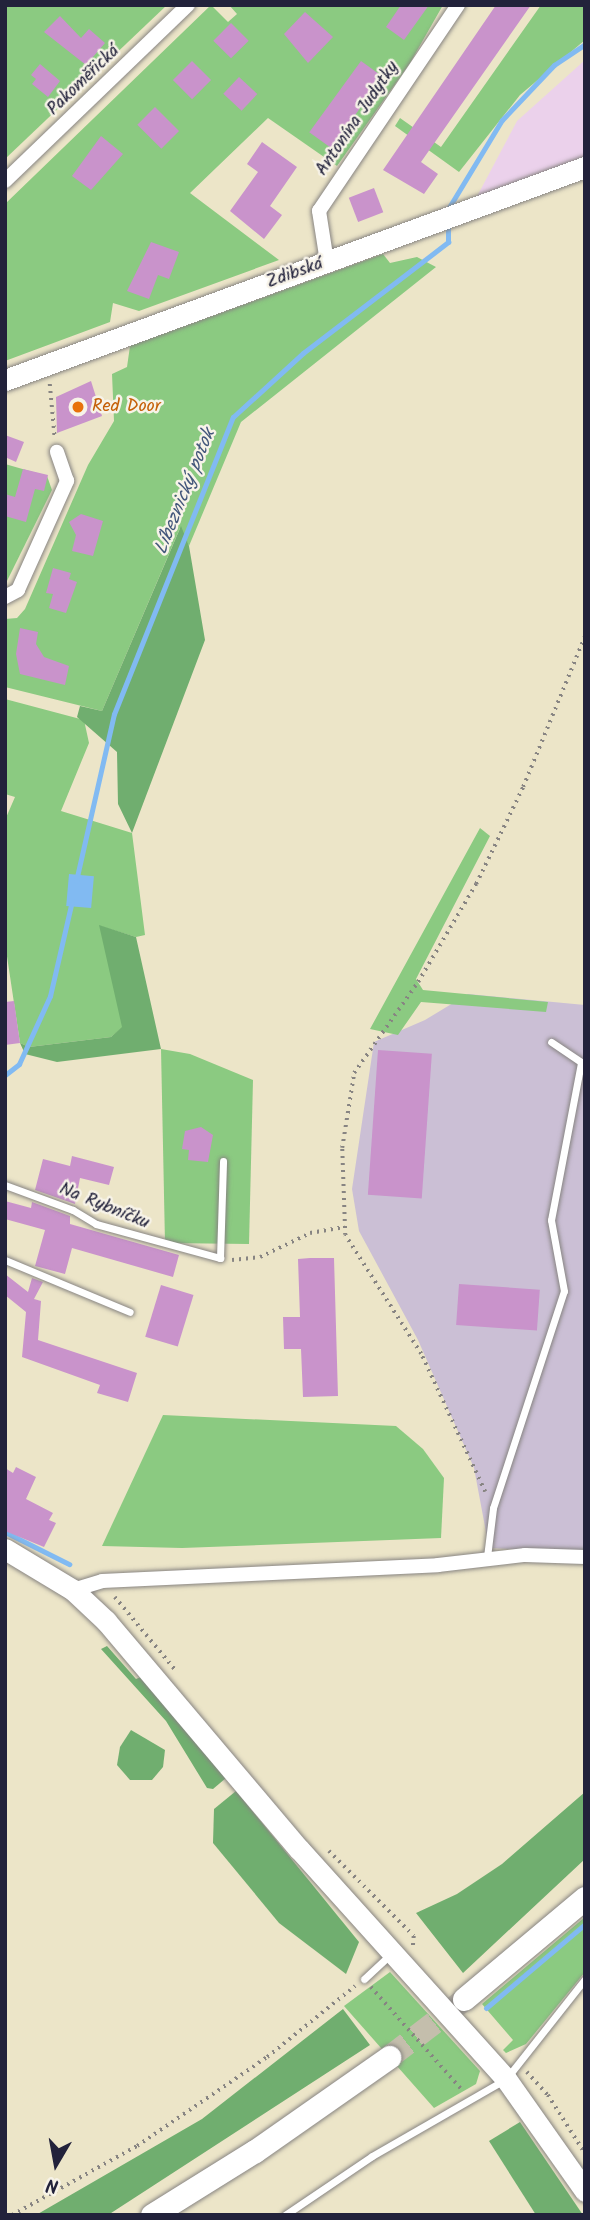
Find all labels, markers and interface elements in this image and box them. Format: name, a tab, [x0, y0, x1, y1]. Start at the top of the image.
street label: Pakoměřická	[43, 41, 125, 121]
street label: Antonína Judytky	[312, 58, 404, 180]
street label: Zdibská	[264, 254, 326, 294]
place label: Red Door	[92, 396, 161, 418]
marker: Red Door	[70, 399, 86, 415]
water label: Líbeznický potok	[151, 426, 221, 558]
street label: Na Rybníčku	[56, 1179, 152, 1235]
north arrow	[21, 2129, 91, 2199]
text: N	[44, 2169, 61, 2200]

